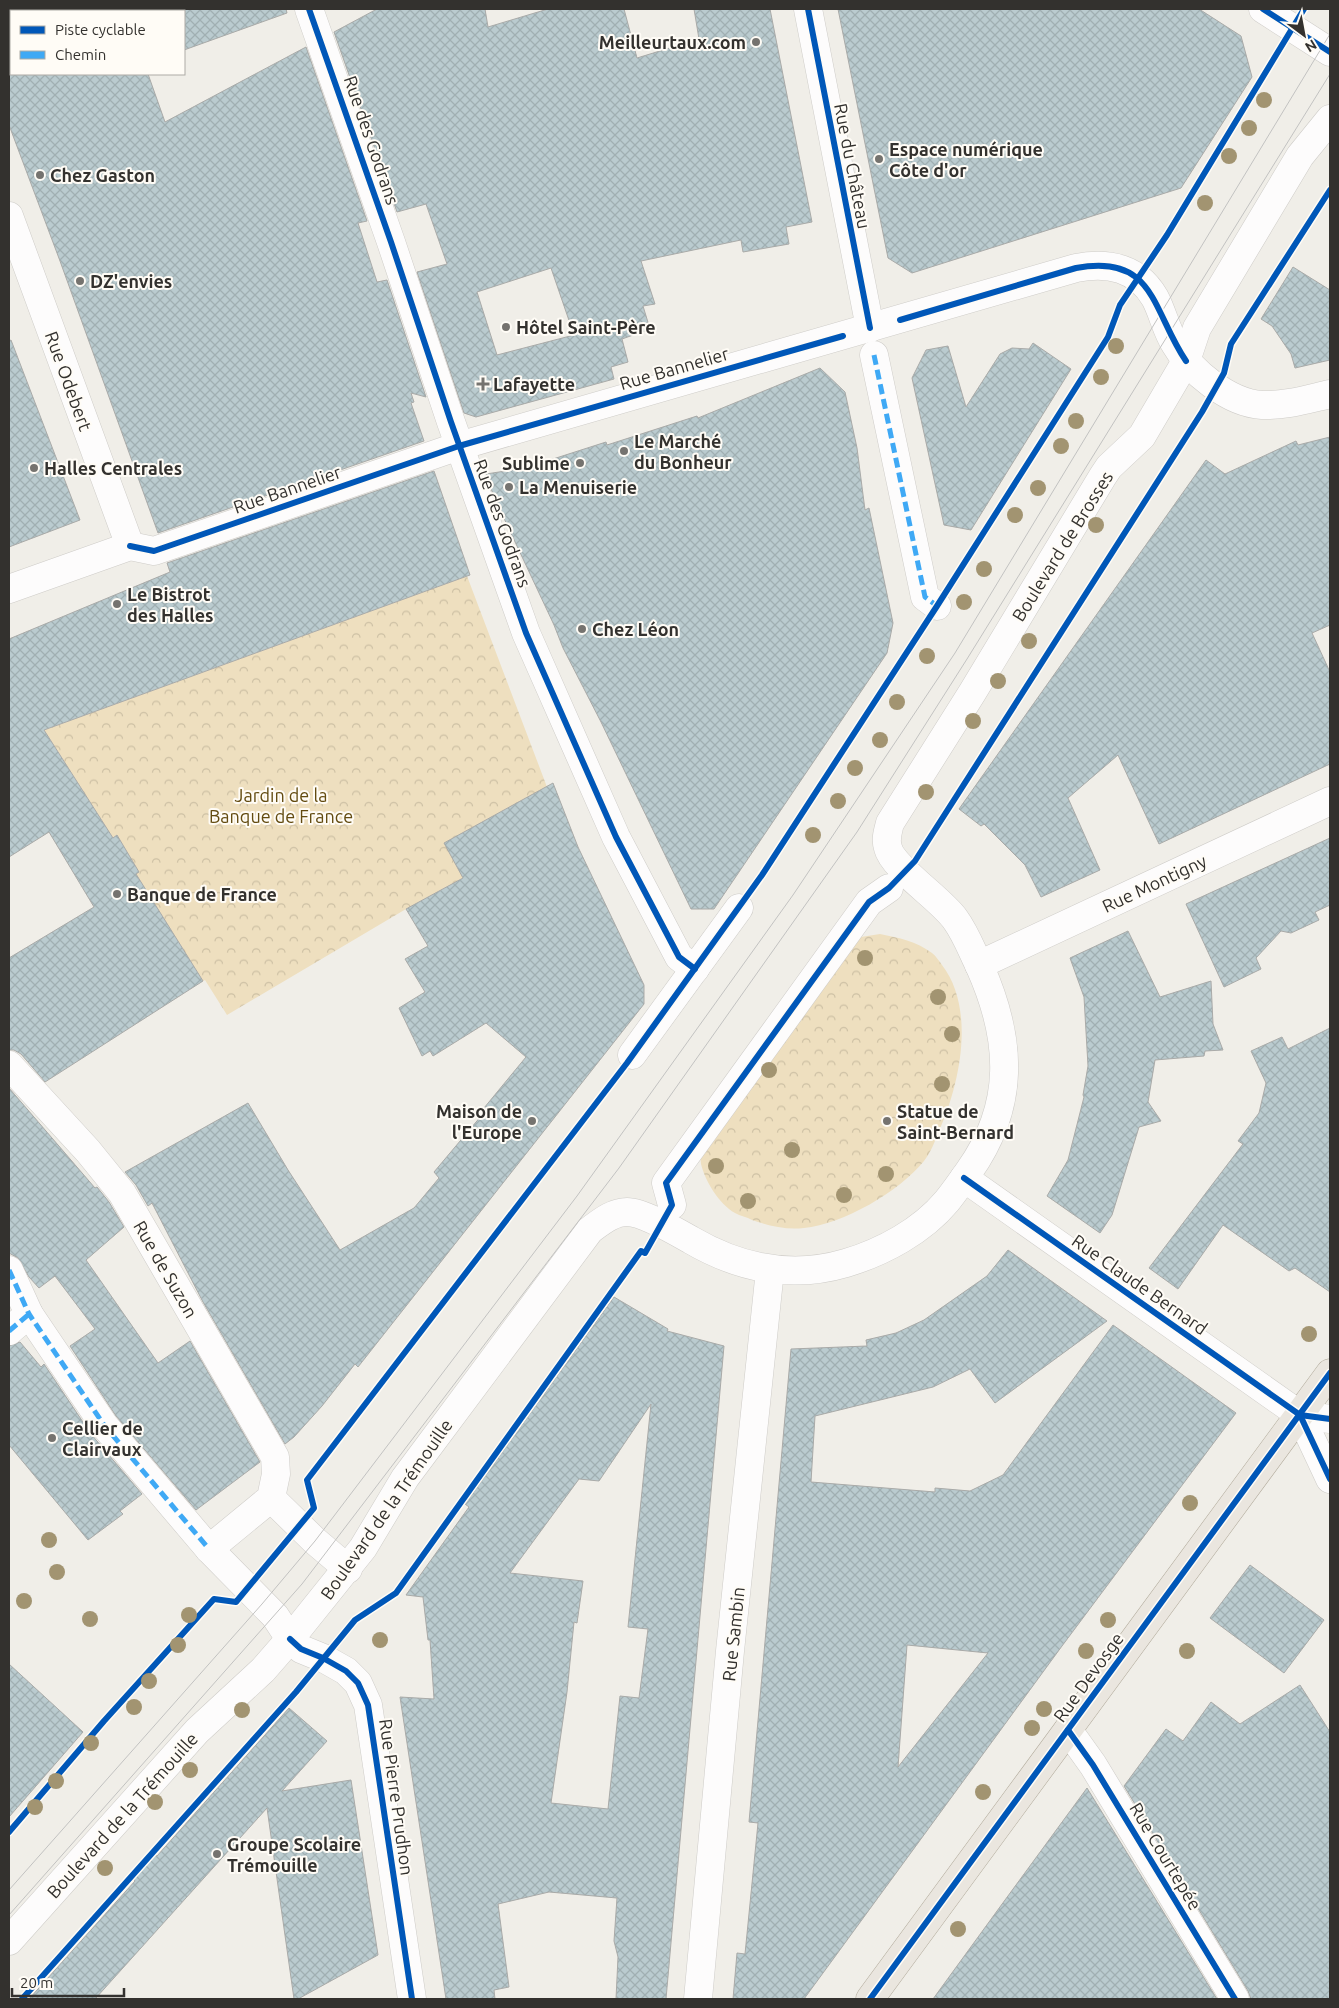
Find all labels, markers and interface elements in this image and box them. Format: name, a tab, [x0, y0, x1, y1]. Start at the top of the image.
legend	[10, 10, 185, 75]
north arrow	[1279, 10, 1329, 60]
text: Piste cyclable	[55, 21, 146, 38]
place label: Meilleurtaux.com	[599, 32, 746, 52]
marker: Meilleurtaux.com	[750, 36, 762, 48]
text: N	[1302, 36, 1320, 56]
text: Chemin	[55, 46, 106, 63]
street label: Rue des Godrans	[341, 73, 404, 207]
street label: Rue du Château	[831, 101, 875, 231]
place label: Espace numérique Côte d'or	[889, 139, 1043, 180]
marker: Espace numérique Côte d'or	[873, 153, 885, 165]
place label: Chez Gaston	[50, 165, 155, 185]
marker: Chez Gaston	[34, 169, 46, 181]
place label: DZ'envies	[90, 271, 172, 291]
marker: DZ'envies	[74, 275, 86, 287]
place label: Hôtel Saint-Père	[516, 317, 656, 337]
marker: Hôtel Saint-Père	[500, 321, 512, 333]
street label: Rue Odebert	[42, 329, 96, 433]
street label: Rue Bannelier	[617, 343, 731, 393]
place label: Lafayette	[493, 374, 575, 394]
marker: Lafayette	[477, 378, 489, 390]
place label: Le Marché du Bonheur	[634, 431, 732, 472]
marker: Le Marché du Bonheur	[618, 445, 630, 457]
place label: Sublime	[502, 453, 570, 473]
street label: Rue des Godrans	[471, 456, 536, 590]
marker: Sublime	[574, 457, 586, 469]
place label: Halles Centrales	[44, 458, 182, 478]
street label: Rue Bannelier	[231, 461, 344, 517]
marker: Halles Centrales	[28, 462, 40, 474]
street label: Boulevard de Brosses	[1008, 467, 1116, 625]
place label: La Menuiserie	[519, 477, 637, 497]
marker: La Menuiserie	[503, 481, 515, 493]
place label: Le Bistrot des Halles	[127, 584, 214, 625]
marker: Le Bistrot des Halles	[111, 598, 123, 610]
place label: Chez Léon	[592, 619, 679, 639]
marker: Chez Léon	[576, 623, 588, 635]
park label: Jardin de la Banque de France	[209, 785, 353, 826]
street label: Rue Montigny	[1099, 850, 1210, 916]
place label: Banque de France	[127, 884, 277, 904]
marker: Banque de France	[111, 888, 123, 900]
place label: Maison de l'Europe	[436, 1101, 522, 1142]
place label: Statue de Saint-Bernard	[897, 1101, 1014, 1142]
marker: Maison de l'Europe	[526, 1115, 538, 1127]
marker: Statue de Saint-Bernard	[881, 1115, 893, 1127]
street label: Rue de Suzon	[130, 1217, 202, 1321]
street label: Rue Claude Bernard	[1069, 1230, 1211, 1338]
street label: Boulevard de la Trémouille	[316, 1415, 456, 1603]
place label: Cellier de Clairvaux	[62, 1418, 143, 1459]
marker: Cellier de Clairvaux	[46, 1432, 58, 1444]
street label: Rue Sambin	[718, 1586, 748, 1682]
street label: Rue Devosge	[1049, 1628, 1127, 1726]
street label: Rue Pierre Prudhon	[376, 1717, 418, 1877]
street label: Boulevard de la Trémouille	[43, 1728, 201, 1902]
street label: Rue Courtepée	[1126, 1799, 1206, 1913]
place label: Groupe Scolaire Trémouille	[227, 1834, 361, 1875]
marker: Groupe Scolaire Trémouille	[211, 1848, 223, 1860]
scale bar	[12, 1966, 125, 1998]
text: 20 m	[20, 1974, 53, 1991]

